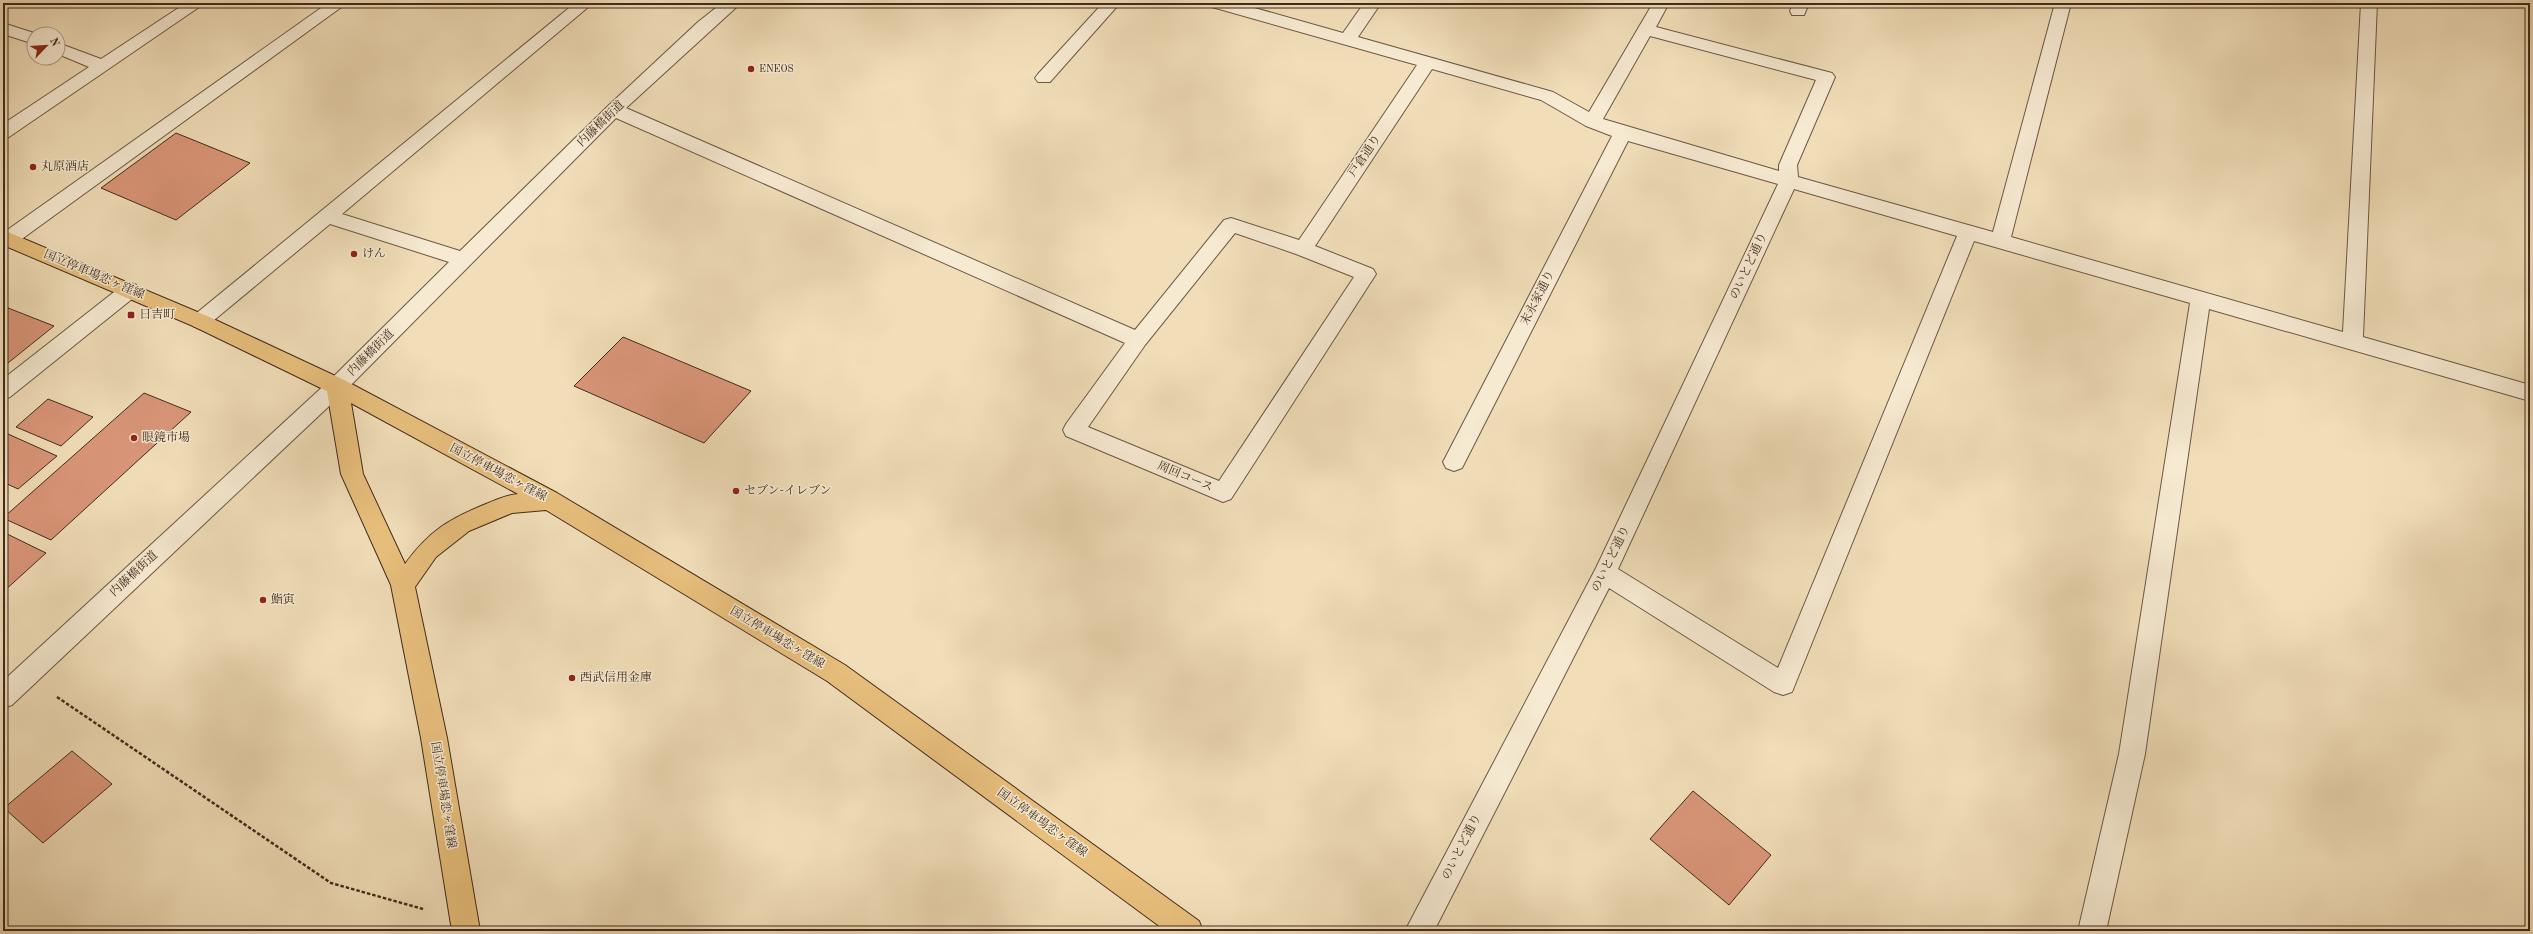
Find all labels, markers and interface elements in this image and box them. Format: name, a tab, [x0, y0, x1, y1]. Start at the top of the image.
north arrow	[26, 26, 66, 66]
text: N	[47, 36, 61, 49]
marker: ENEOS	[746, 64, 756, 74]
place label: ENEOS	[759, 64, 794, 74]
street label: 内藤橋街道	[574, 97, 627, 149]
street label: 戸倉通り	[1345, 132, 1383, 179]
place label: 丸原酒店	[41, 159, 89, 173]
marker: 丸原酒店	[28, 162, 38, 172]
street label: のいとど通り	[1727, 230, 1770, 301]
street label: 国立停車場恋ヶ窪線	[42, 247, 147, 302]
place label: けん	[362, 247, 386, 260]
marker: けん	[349, 249, 359, 259]
street label: 末永家通り	[1517, 268, 1557, 327]
place label: 日吉町	[139, 307, 175, 321]
marker: 日吉町	[126, 310, 136, 320]
street label: 内藤橋街道	[344, 326, 396, 378]
place label: 眼鏡市場	[142, 430, 190, 444]
marker: 眼鏡市場	[129, 433, 139, 443]
street label: 国立停車場恋ヶ窪線	[447, 441, 549, 504]
street label: 周回コース	[1155, 459, 1215, 494]
place label: セブン-イレブン	[744, 484, 831, 497]
marker: セブン-イレブン	[731, 486, 741, 496]
street label: のいとど通り	[1589, 524, 1632, 594]
street label: 内藤橋街道	[107, 548, 160, 599]
place label: 鮨寅	[271, 592, 295, 606]
marker: 鮨寅	[258, 595, 268, 605]
street label: 国立停車場恋ヶ窪線	[728, 603, 827, 671]
place label: 西武信用金庫	[580, 670, 652, 684]
marker: 西武信用金庫	[567, 673, 577, 683]
street label: 国立停車場恋ヶ窪線	[429, 740, 459, 849]
street label: 国立停車場恋ヶ窪線	[995, 785, 1090, 860]
street label: のいとど通り	[1439, 812, 1484, 882]

